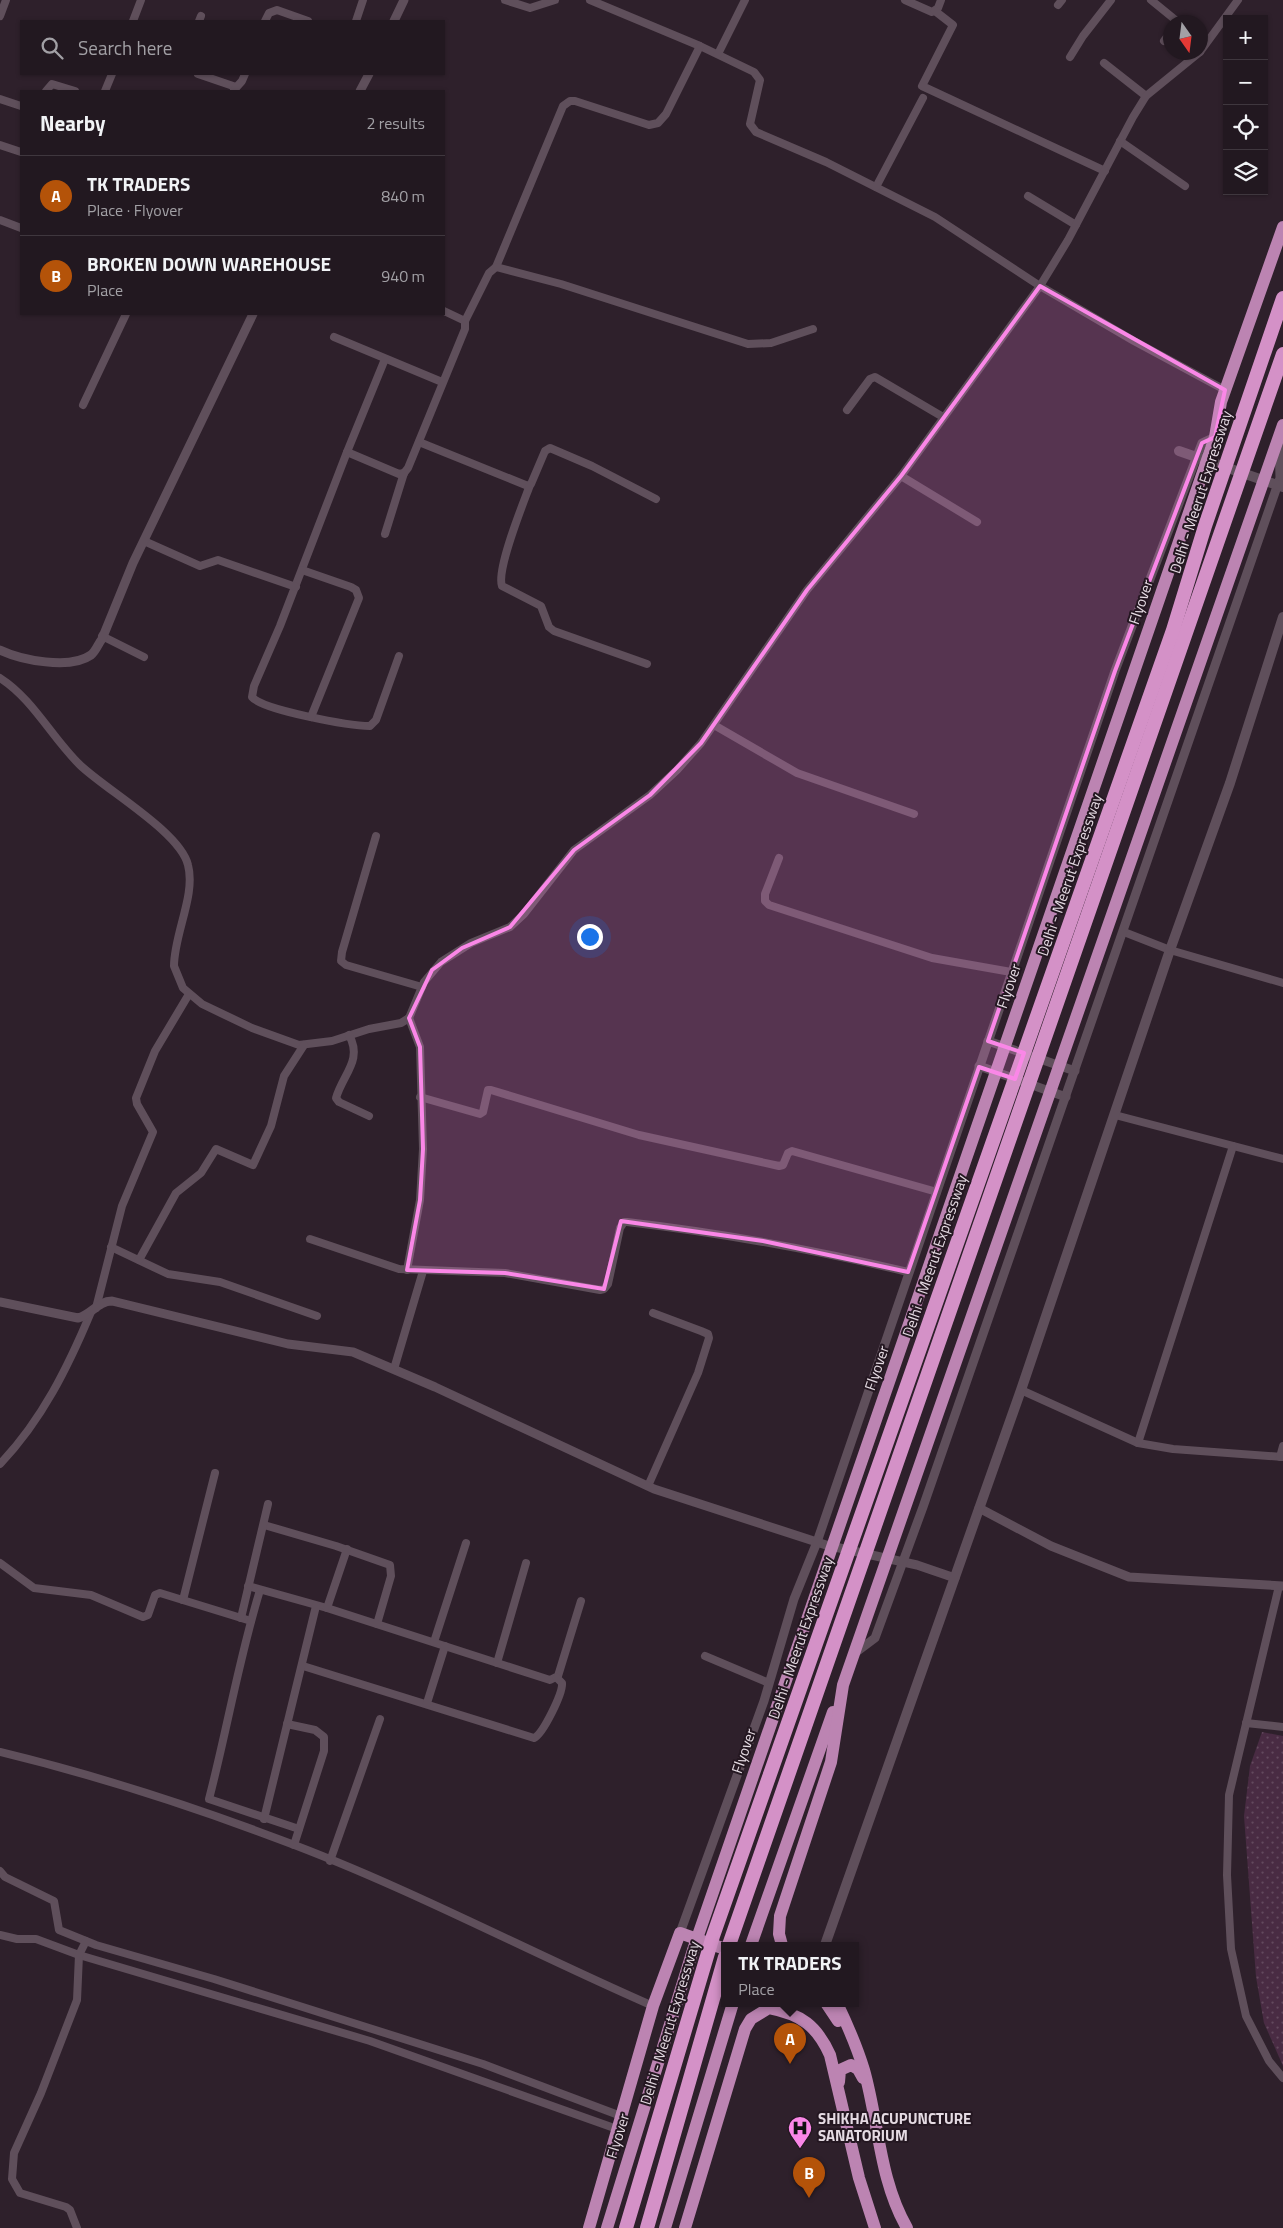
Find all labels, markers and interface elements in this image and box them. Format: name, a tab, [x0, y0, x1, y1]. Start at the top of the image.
north arrow	[1163, 15, 1208, 60]
map controls	[1223, 15, 1268, 195]
button: +	[1223, 15, 1268, 60]
search box	[20, 20, 445, 75]
text: Search here	[78, 33, 172, 62]
icon: search	[38, 34, 66, 62]
button: −	[1223, 60, 1268, 105]
button: locate	[1223, 105, 1268, 150]
text: Nearby	[40, 107, 105, 139]
text: 2 results	[366, 111, 425, 135]
button: layers	[1223, 150, 1268, 195]
text: TK TRADERS	[87, 169, 190, 198]
text: A	[51, 184, 61, 208]
text: 840 m	[381, 184, 425, 208]
text: Place · Flyover	[87, 198, 183, 222]
text: BROKEN DOWN WAREHOUSE	[87, 249, 331, 278]
text: B	[51, 264, 61, 288]
text: 940 m	[381, 264, 425, 288]
text: Place	[87, 278, 123, 302]
street label: Delhi - Meerut Expressway	[1163, 407, 1238, 576]
street label: Flyover	[1122, 576, 1159, 627]
street label: Delhi - Meerut Expressway	[1031, 791, 1108, 959]
your location	[577, 924, 603, 950]
street label: Flyover	[990, 960, 1027, 1011]
street label: Delhi - Meerut Expressway	[896, 1172, 973, 1340]
street label: Flyover	[858, 1342, 895, 1393]
street label: Delhi - Meerut Expressway	[762, 1554, 839, 1722]
street label: Flyover	[725, 1725, 762, 1776]
street label: Delhi - Meerut Expressway	[634, 1938, 705, 2108]
popup	[721, 1942, 859, 2007]
text: TK TRADERS	[738, 1948, 842, 1977]
text: Place	[738, 1977, 775, 2001]
pin: A	[774, 2023, 806, 2064]
place label: SHIKHA ACUPUNCTURE SANATORIUM	[818, 2107, 971, 2147]
street label: Flyover	[600, 2110, 635, 2161]
hospital icon: SHIKHA ACUPUNCTURE SANATORIUM	[787, 2115, 813, 2149]
pin: B	[793, 2157, 825, 2198]

